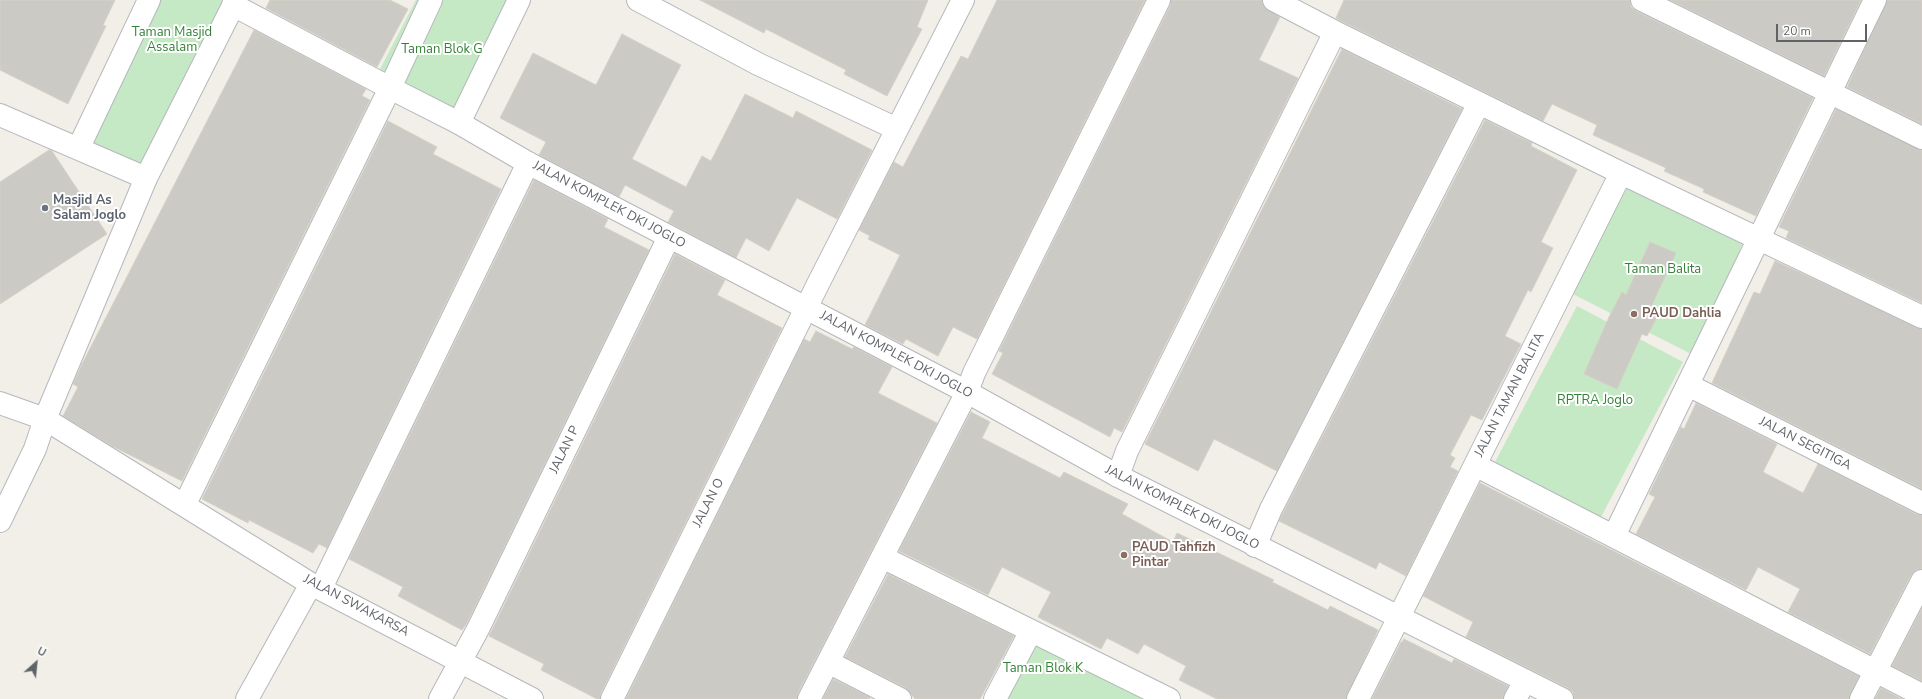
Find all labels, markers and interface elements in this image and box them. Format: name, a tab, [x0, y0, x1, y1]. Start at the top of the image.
scale bar	[1778, 16, 1869, 42]
text: 20 m	[1783, 23, 1811, 39]
park label: Taman Masjid Assalam	[132, 25, 212, 56]
park label: Taman Blok G	[401, 42, 483, 58]
street label: JALAN KOMPLEK DKI JOGLO	[530, 158, 688, 252]
place label: Masjid As Salam Joglo	[53, 193, 126, 224]
marker: Masjid As Salam Joglo	[40, 203, 50, 213]
park label: Taman Balita	[1625, 262, 1701, 278]
place label: PAUD Dahlia	[1642, 306, 1721, 322]
street label: JALAN KOMPLEK DKI JOGLO	[817, 308, 975, 402]
marker: PAUD Dahlia	[1629, 309, 1639, 319]
street label: JALAN TAMAN BALITA	[1472, 330, 1548, 460]
park label: RPTRA Joglo	[1557, 393, 1633, 409]
street label: JALAN SEGITIGA	[1756, 414, 1854, 474]
street label: JALAN P	[547, 424, 583, 476]
street label: JALAN KOMPLEK DKI JOGLO	[1102, 462, 1262, 554]
street label: JALAN O	[690, 476, 728, 530]
place label: PAUD Tahfizh Pintar	[1132, 540, 1216, 571]
marker: PAUD Tahfizh Pintar	[1119, 550, 1129, 560]
street label: JALAN SWAKARSA	[301, 572, 411, 640]
north arrow	[16, 643, 56, 683]
text: U	[35, 643, 49, 660]
park label: Taman Blok K	[1003, 661, 1083, 677]

